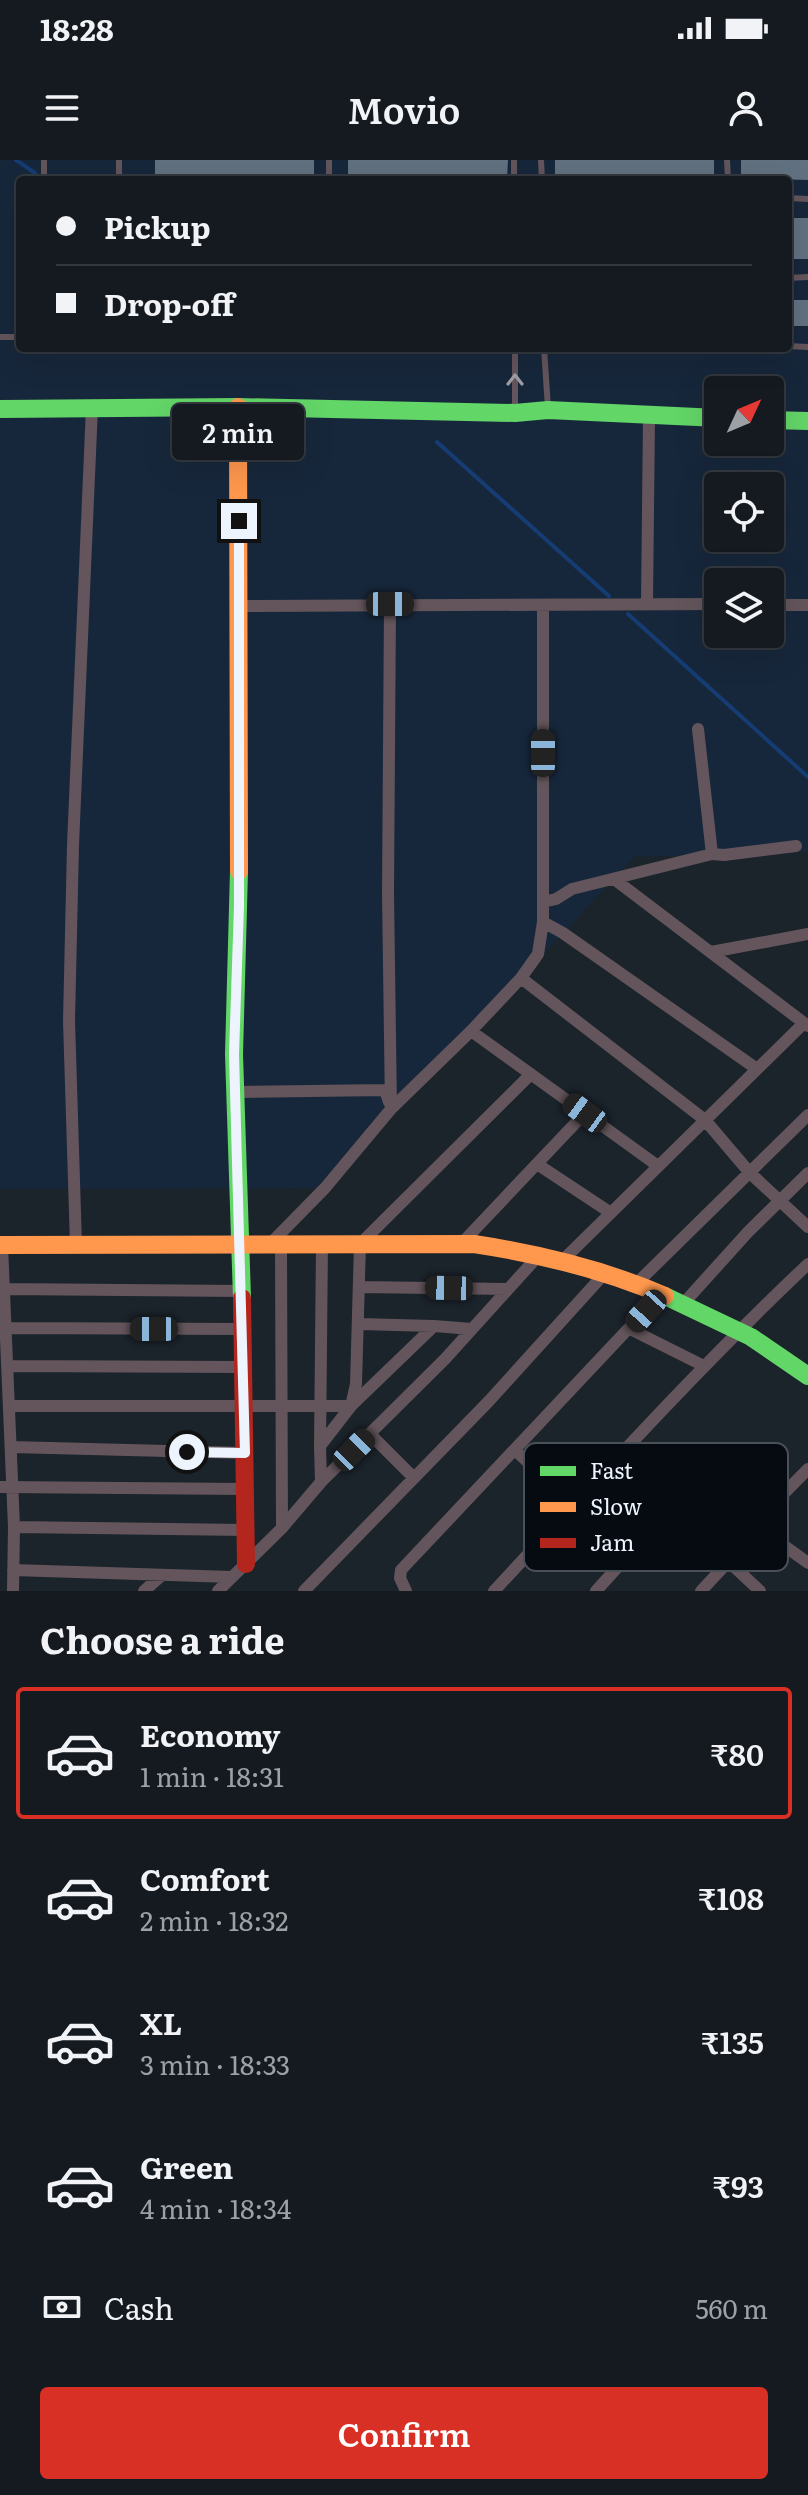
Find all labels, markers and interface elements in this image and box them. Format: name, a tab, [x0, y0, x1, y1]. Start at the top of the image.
text: 18:28	[40, 6, 114, 50]
text: Movio	[347, 82, 461, 135]
icon: menu	[40, 86, 84, 130]
icon: person	[724, 86, 768, 130]
text: Pickup	[104, 204, 211, 248]
text: Drop-off	[104, 281, 234, 325]
one-way arrow	[506, 373, 524, 386]
north arrow	[704, 376, 784, 456]
map controls	[704, 376, 784, 648]
callout: 2 min	[173, 405, 305, 461]
text: 2 min	[202, 412, 274, 451]
button: locate	[704, 472, 784, 552]
route end	[221, 503, 257, 539]
button: layers	[704, 568, 784, 648]
car	[366, 592, 414, 616]
car	[531, 729, 555, 777]
car	[559, 1089, 611, 1137]
car	[425, 1276, 473, 1300]
car	[621, 1285, 671, 1337]
car	[130, 1317, 178, 1341]
car	[329, 1425, 379, 1475]
route start	[169, 1434, 205, 1470]
legend	[524, 1443, 788, 1571]
text: Fast	[590, 1453, 633, 1486]
text: Slow	[590, 1489, 642, 1522]
text: Jam	[590, 1525, 634, 1558]
text: Choose a ride	[40, 1612, 285, 1665]
text: Economy	[140, 1712, 280, 1756]
icon: car	[44, 1717, 116, 1789]
text: ₹80	[711, 1731, 764, 1775]
text: 1 min · 18:31	[140, 1756, 284, 1795]
text: Comfort	[140, 1856, 270, 1900]
icon: car	[44, 1861, 116, 1933]
text: ₹108	[698, 1875, 764, 1919]
text: 2 min · 18:32	[140, 1900, 288, 1939]
text: XL	[140, 2000, 182, 2044]
icon: car	[44, 2005, 116, 2077]
text: ₹135	[701, 2019, 764, 2063]
text: 3 min · 18:33	[140, 2044, 290, 2083]
text: Green	[140, 2144, 233, 2188]
icon: car	[44, 2149, 116, 2221]
text: ₹93	[713, 2163, 764, 2207]
text: 4 min · 18:34	[140, 2188, 291, 2227]
icon: cash	[40, 2285, 84, 2329]
text: Cash	[104, 2285, 174, 2329]
text: 560 m	[695, 2288, 768, 2327]
button: Confirm	[40, 2387, 768, 2479]

